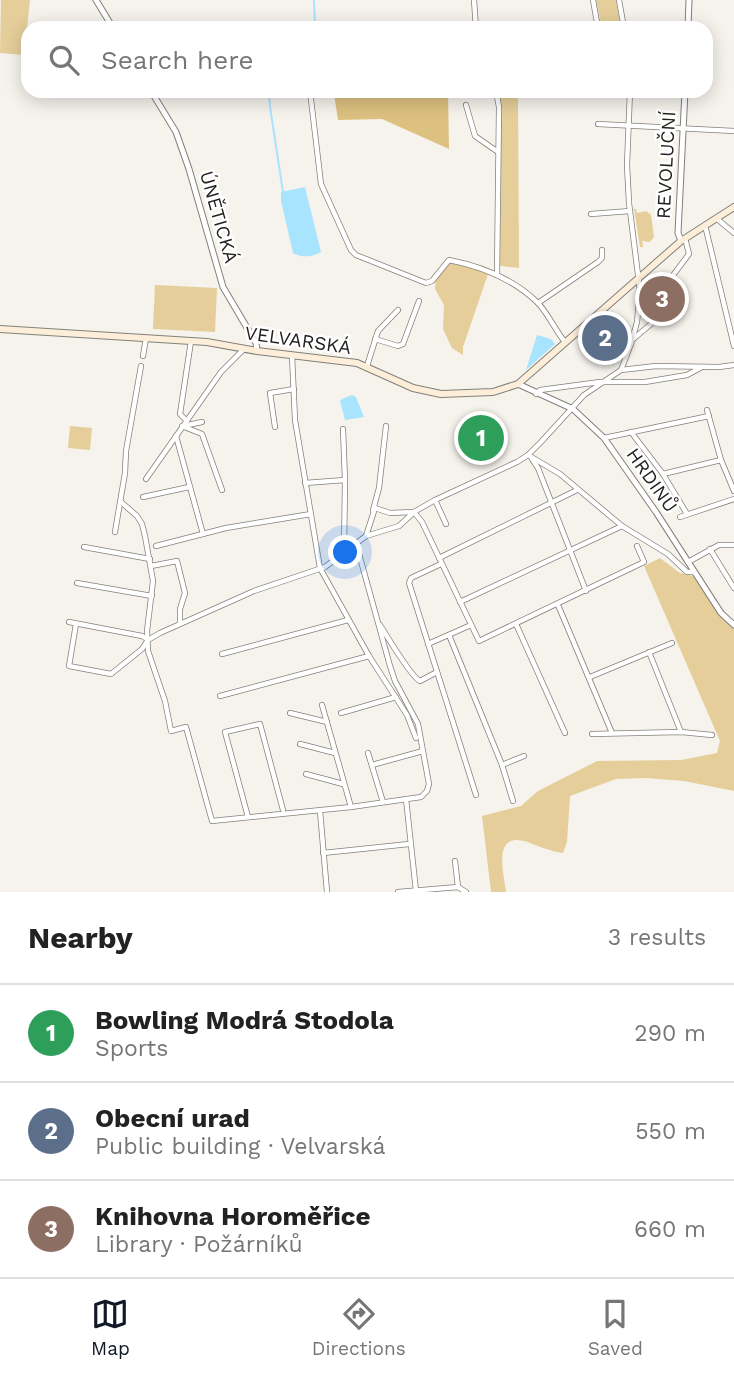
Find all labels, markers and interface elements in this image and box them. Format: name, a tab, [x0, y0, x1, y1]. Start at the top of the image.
search box	[21, 21, 713, 98]
icon: search	[45, 41, 83, 79]
text: Search here	[101, 45, 253, 75]
street label: REVOLUČNÍ	[652, 110, 680, 220]
street label: ÚNĚTICKÁ	[195, 168, 243, 266]
pin: 3	[639, 273, 685, 325]
pin: 2	[582, 312, 628, 364]
street label: VELVARSKÁ	[243, 321, 353, 359]
pin: 1	[458, 412, 504, 464]
street label: HRDINŮ	[622, 443, 682, 517]
your location	[328, 535, 362, 569]
text: Nearby	[28, 920, 133, 955]
text: 3 results	[608, 924, 706, 951]
text: Bowling Modrá Stodola	[95, 1005, 394, 1035]
text: 1	[46, 1020, 56, 1047]
text: 290 m	[634, 1020, 706, 1047]
text: Sports	[95, 1035, 168, 1062]
text: Obecní urad	[95, 1103, 250, 1133]
text: 2	[44, 1118, 58, 1145]
text: 550 m	[635, 1118, 706, 1145]
text: Public building · Velvarská	[95, 1133, 386, 1160]
text: Knihovna Horoměřice	[95, 1201, 371, 1231]
text: 3	[44, 1216, 58, 1243]
text: 660 m	[634, 1216, 706, 1243]
text: Library · Požárníků	[95, 1231, 303, 1258]
tab: Map	[91, 1295, 130, 1360]
tab: Directions	[312, 1295, 406, 1360]
tab: Saved	[588, 1295, 643, 1360]

